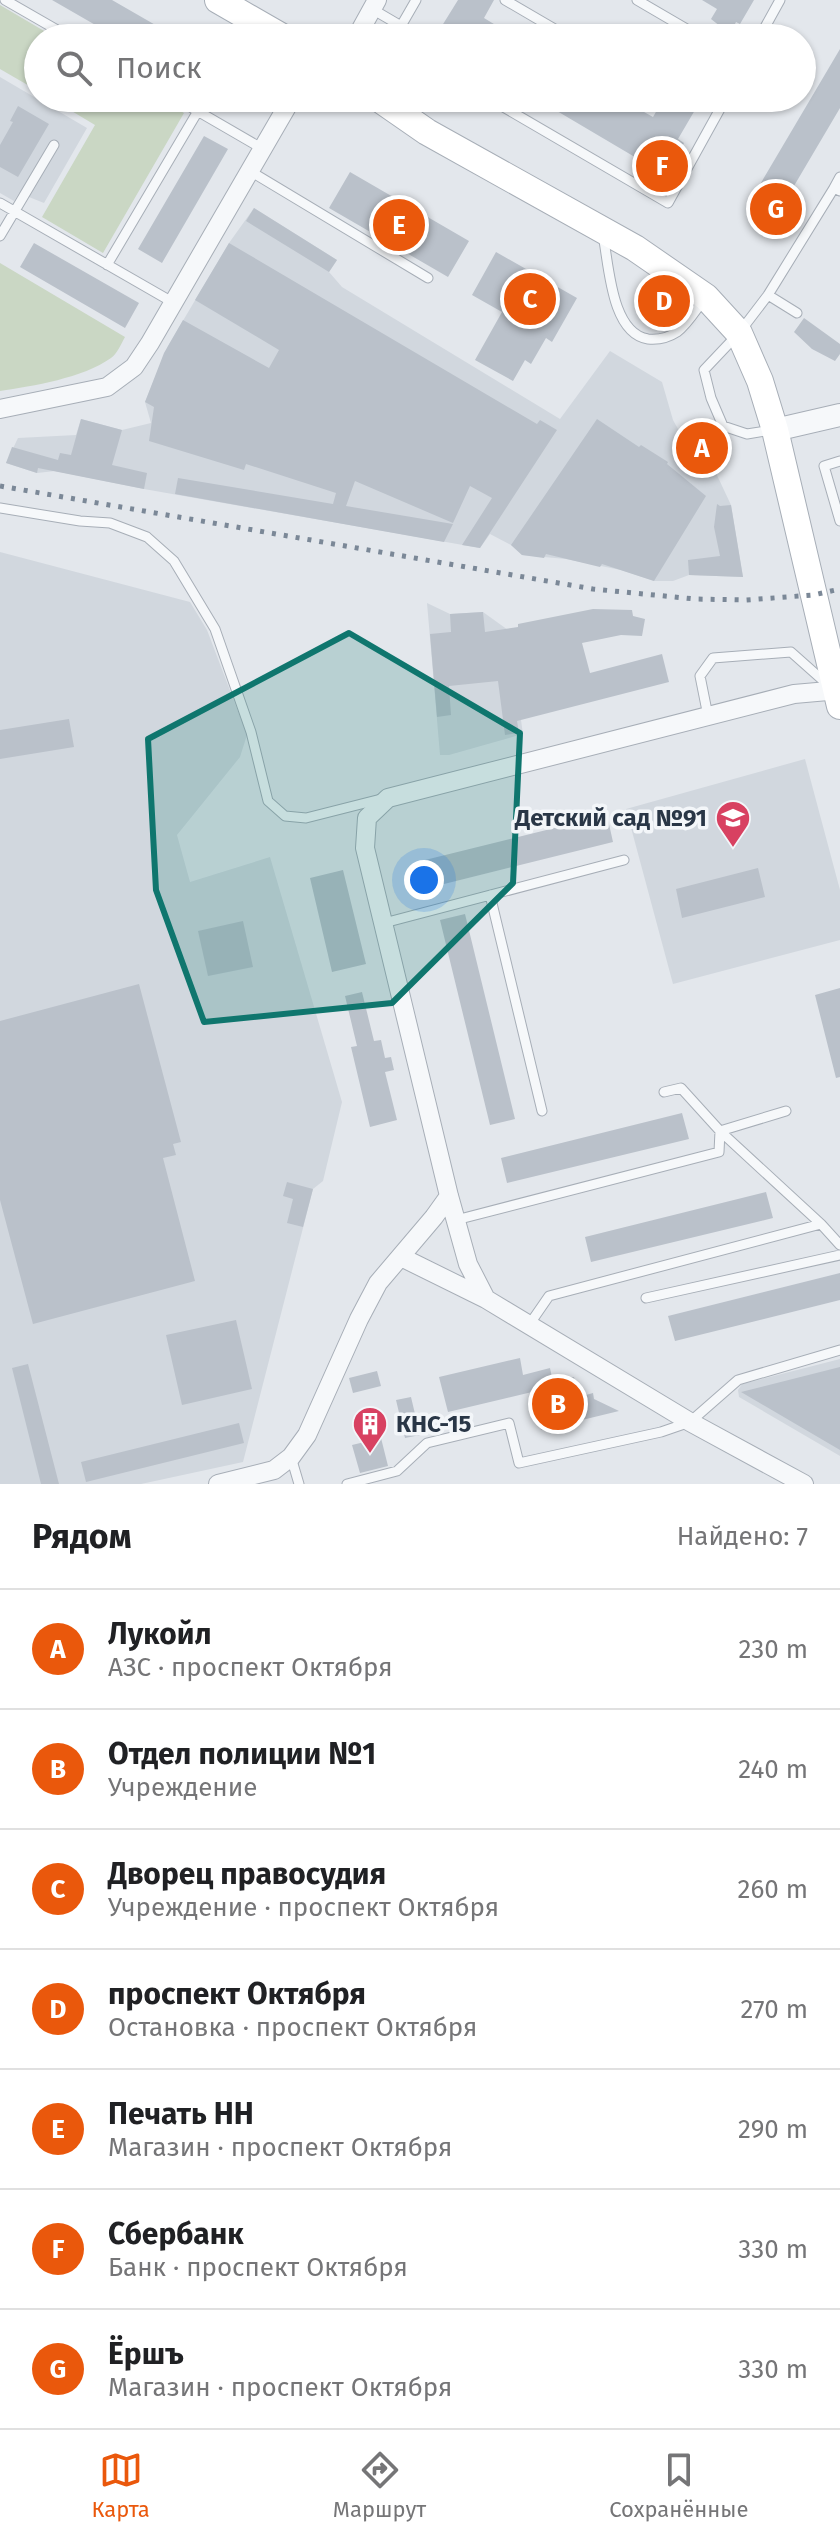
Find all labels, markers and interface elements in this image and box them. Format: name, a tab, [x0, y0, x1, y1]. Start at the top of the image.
search box	[24, 24, 816, 112]
icon: search	[52, 46, 96, 90]
text: Поиск	[116, 50, 202, 86]
pin: F	[636, 136, 688, 196]
pin: G	[750, 179, 802, 239]
pin: E	[373, 195, 425, 255]
pin: C	[504, 269, 556, 329]
pin: D	[638, 271, 690, 331]
pin: A	[676, 418, 728, 478]
school or university icon: Детский сад №91	[714, 799, 752, 849]
place label: Детский сад №91	[514, 804, 707, 832]
your location	[404, 860, 444, 900]
pin: B	[532, 1374, 584, 1434]
building icon: КНС-15	[351, 1405, 389, 1455]
place label: КНС-15	[396, 1410, 472, 1438]
text: Рядом	[32, 1516, 131, 1557]
text: Найдено: 7	[677, 1521, 808, 1552]
text: Лукойл	[108, 1616, 212, 1652]
text: A	[50, 1634, 66, 1665]
text: 230 m	[739, 1634, 808, 1665]
text: АЗС · проспект Октября	[108, 1652, 393, 1683]
text: Отдел полиции №1	[108, 1736, 376, 1772]
text: B	[50, 1754, 66, 1785]
text: 240 m	[738, 1754, 808, 1785]
text: Учреждение	[108, 1772, 258, 1803]
text: Дворец правосудия	[108, 1856, 386, 1892]
text: C	[51, 1874, 65, 1905]
text: 260 m	[738, 1874, 808, 1905]
text: Учреждение · проспект Октября	[108, 1892, 499, 1923]
text: проспект Октября	[108, 1976, 366, 2012]
text: D	[50, 1994, 66, 2025]
text: 270 m	[740, 1994, 808, 2025]
text: Остановка · проспект Октября	[108, 2012, 477, 2043]
text: Печать НН	[108, 2096, 254, 2132]
text: E	[51, 2114, 65, 2145]
text: 290 m	[738, 2114, 808, 2145]
text: Магазин · проспект Октября	[108, 2132, 452, 2163]
text: Сбербанк	[108, 2216, 244, 2252]
text: F	[52, 2234, 64, 2265]
text: 330 m	[738, 2234, 808, 2265]
text: Банк · проспект Октября	[108, 2252, 408, 2283]
text: Ёршъ	[108, 2336, 184, 2372]
text: G	[50, 2354, 66, 2385]
text: 330 m	[738, 2354, 808, 2385]
text: Магазин · проспект Октября	[108, 2372, 452, 2403]
tab: Карта	[92, 2448, 150, 2523]
tab: Маршрут	[333, 2448, 426, 2523]
tab: Сохранённые	[609, 2448, 749, 2523]

